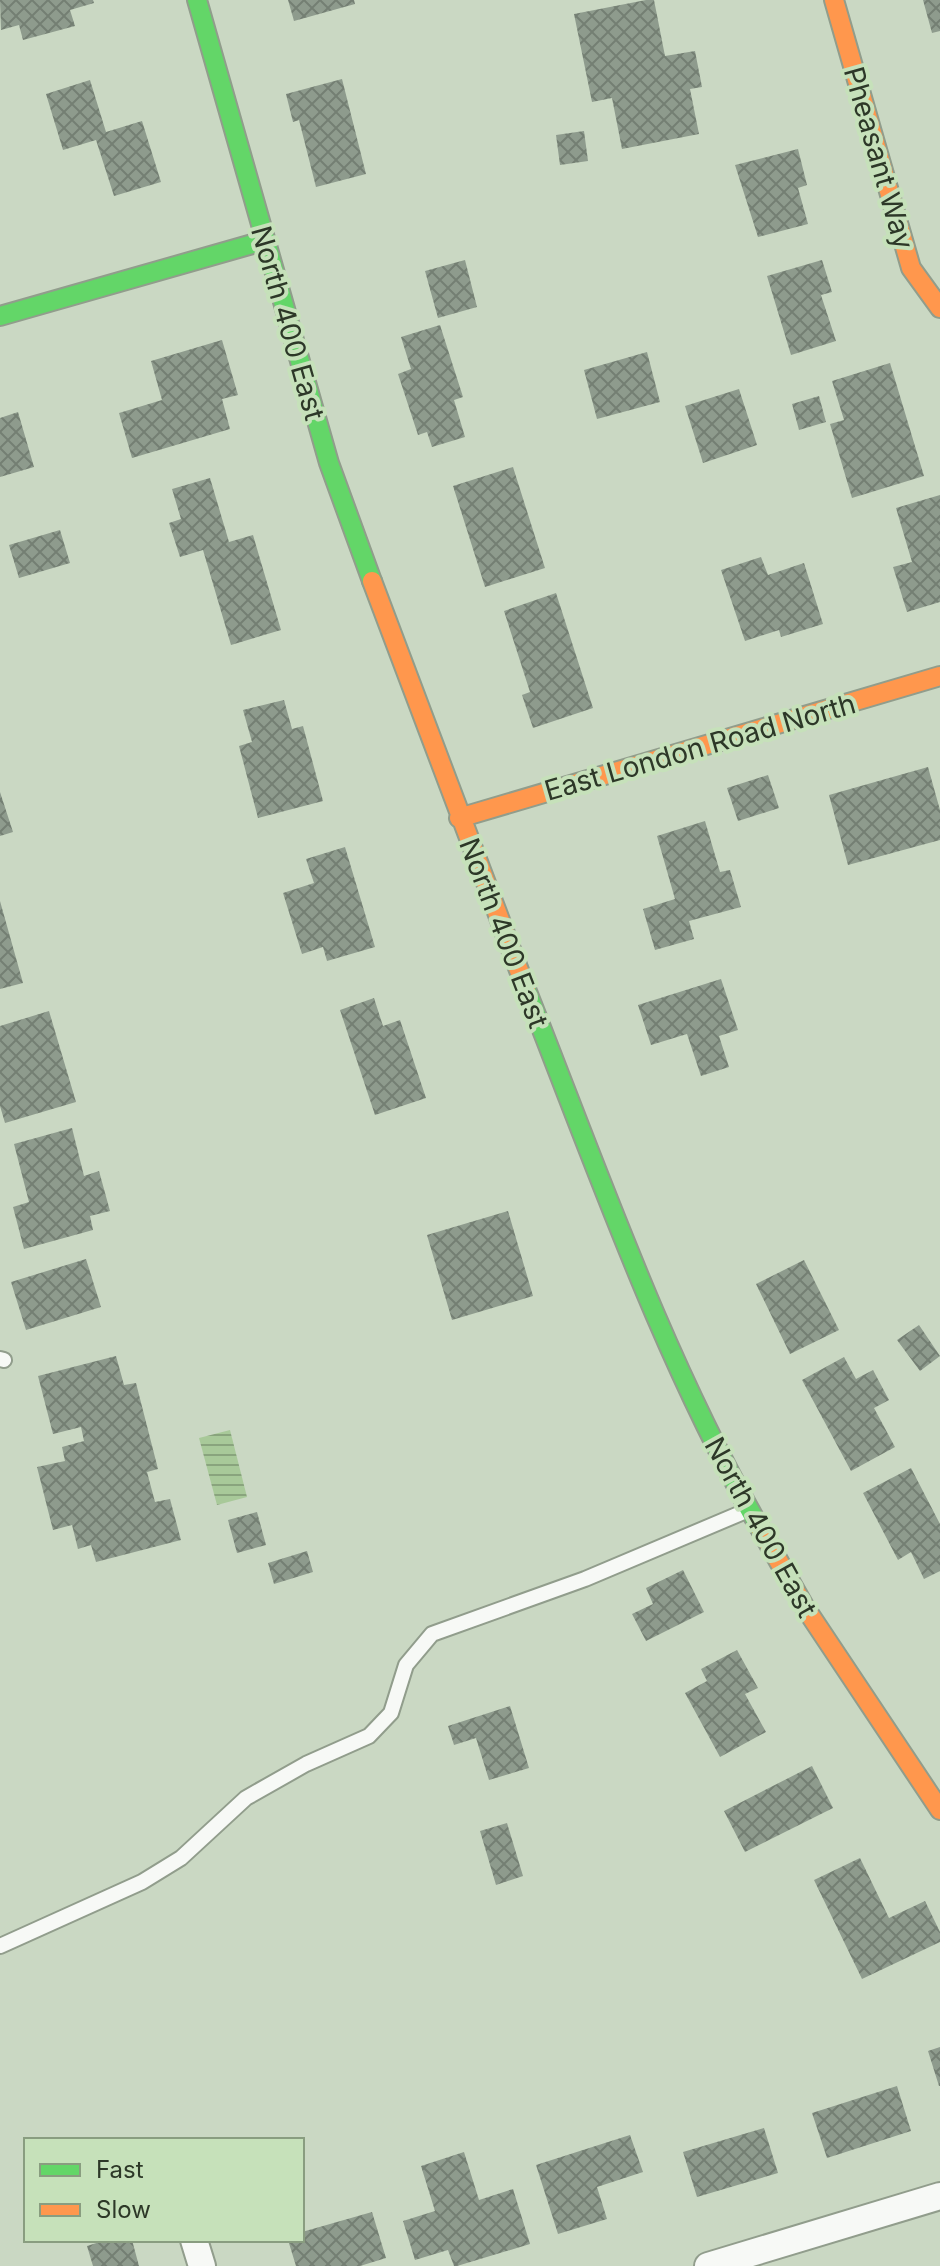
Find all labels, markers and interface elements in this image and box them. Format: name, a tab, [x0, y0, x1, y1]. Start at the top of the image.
street label: Pheasant Way	[837, 63, 921, 253]
street label: North 400 East	[244, 222, 332, 424]
street label: East London Road North	[541, 686, 859, 808]
street label: North 400 East	[452, 833, 556, 1033]
street label: North 400 East	[698, 1431, 824, 1623]
legend	[24, 2138, 304, 2242]
text: Fast	[96, 2155, 144, 2184]
text: Slow	[96, 2195, 151, 2224]

